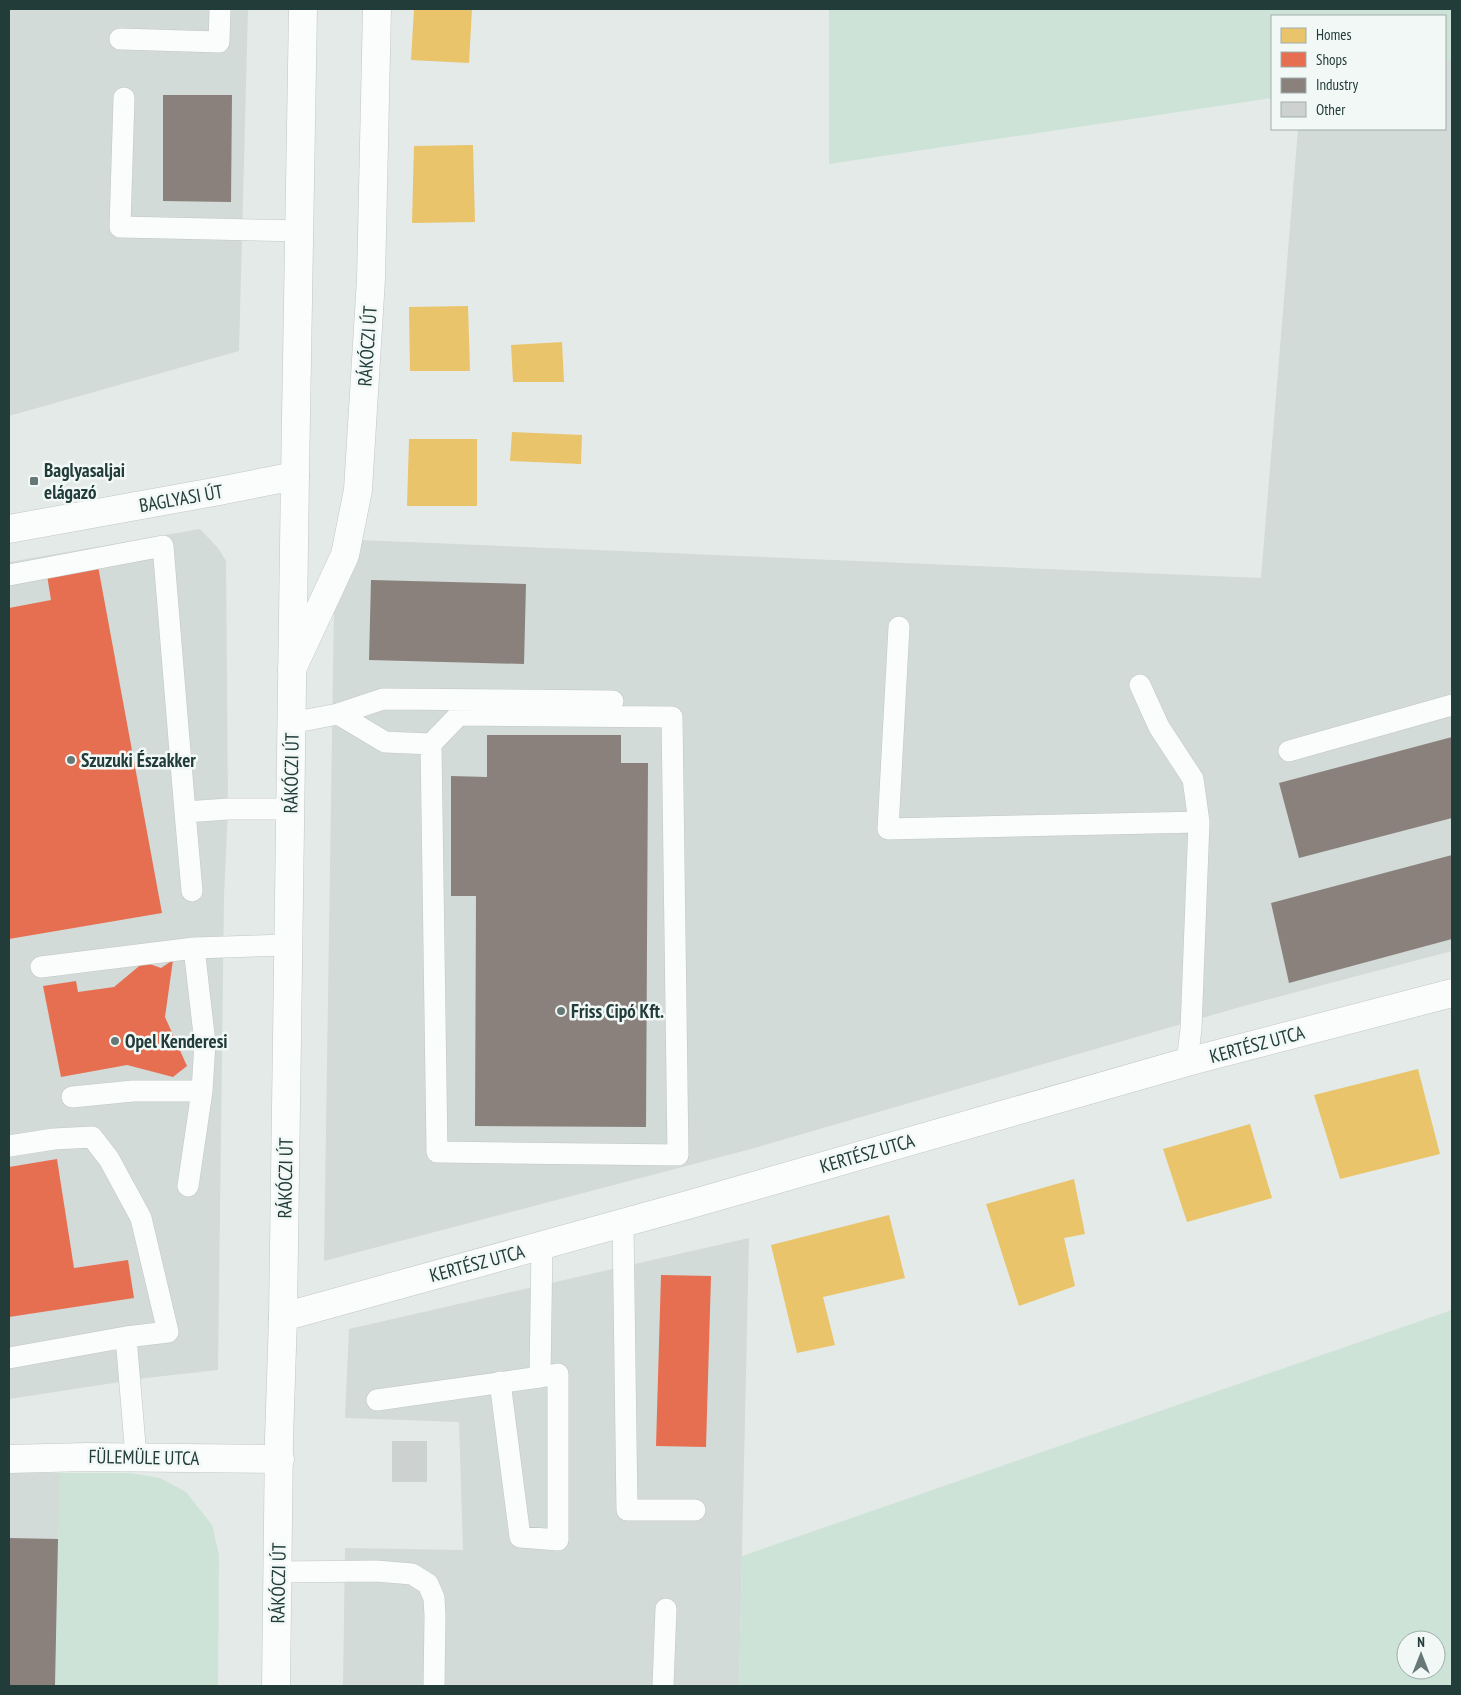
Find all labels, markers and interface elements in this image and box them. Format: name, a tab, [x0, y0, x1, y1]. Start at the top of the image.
legend	[1271, 15, 1446, 130]
text: Homes	[1316, 25, 1352, 44]
text: Shops	[1316, 50, 1347, 69]
text: Industry	[1316, 75, 1358, 94]
text: Other	[1316, 100, 1346, 119]
street label: RÁKÓCZI ÚT	[352, 304, 382, 387]
place label: Baglyasaljai elágazó	[44, 458, 125, 504]
marker: Baglyasaljai elágazó	[28, 475, 40, 487]
street label: BAGLYASI ÚT	[137, 479, 225, 517]
street label: RÁKÓCZI ÚT	[278, 732, 304, 813]
place label: Szuzuki Északker	[81, 748, 196, 772]
marker: Szuzuki Északker	[65, 754, 77, 766]
place label: Friss Cipó Kft.	[571, 999, 664, 1023]
marker: Friss Cipó Kft.	[555, 1005, 567, 1017]
street label: KERTÉSZ UTCA	[1207, 1020, 1307, 1068]
place label: Opel Kenderesi	[125, 1029, 228, 1053]
marker: Opel Kenderesi	[109, 1035, 121, 1047]
street label: KERTÉSZ UTCA	[817, 1128, 917, 1178]
street label: RÁKÓCZI ÚT	[272, 1137, 298, 1218]
street label: KERTÉSZ UTCA	[427, 1239, 527, 1287]
street label: FÜLEMÜLE UTCA	[88, 1444, 200, 1470]
street label: RÁKÓCZI ÚT	[265, 1542, 291, 1623]
north arrow	[1396, 1630, 1446, 1680]
text: N	[1417, 1633, 1425, 1651]

